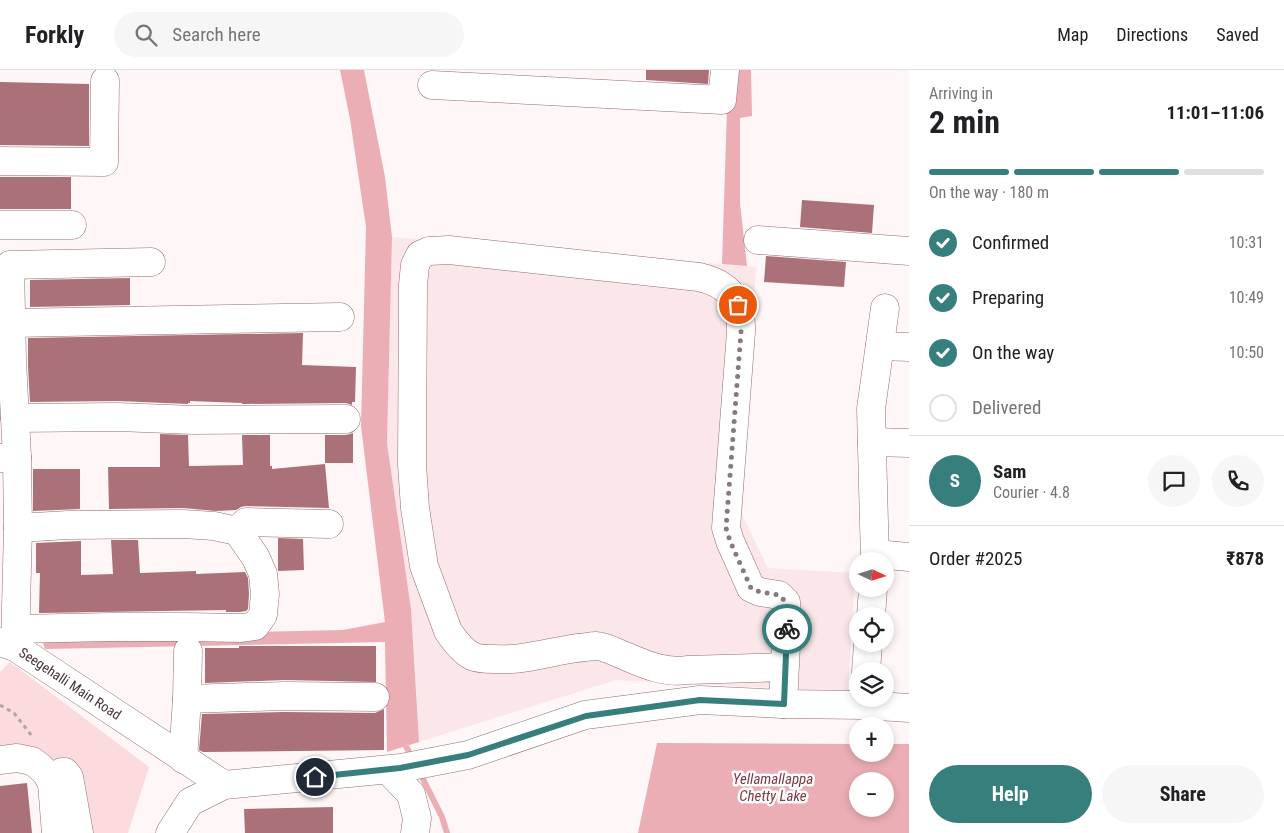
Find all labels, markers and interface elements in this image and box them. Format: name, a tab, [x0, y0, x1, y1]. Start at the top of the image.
search box	[114, 12, 464, 57]
text: Forkly	[25, 21, 84, 49]
icon: search	[132, 21, 160, 49]
text: Search here	[172, 23, 261, 46]
text: Map	[1057, 24, 1088, 45]
text: Directions	[1116, 24, 1188, 45]
text: Saved	[1216, 24, 1259, 45]
text: Arriving in	[929, 84, 993, 103]
text: 11:01–11:06	[1166, 101, 1264, 124]
text: 2 min	[929, 103, 1000, 141]
text: On the way · 180 m	[929, 183, 1049, 202]
icon: check	[929, 229, 957, 257]
text: Confirmed	[972, 231, 1049, 254]
text: 10:31	[1229, 233, 1264, 252]
pin	[717, 284, 759, 326]
icon: check	[929, 284, 957, 312]
text: Preparing	[972, 286, 1044, 309]
text: 10:49	[1229, 288, 1264, 307]
icon: bag	[724, 291, 752, 319]
icon: check	[929, 339, 957, 367]
text: On the way	[972, 341, 1054, 364]
text: 10:50	[1229, 343, 1264, 362]
text: Delivered	[972, 396, 1041, 419]
button: chat	[1148, 455, 1200, 507]
button: phone	[1212, 455, 1264, 507]
text: Sam	[993, 460, 1026, 483]
text: S	[950, 469, 960, 492]
text: Courier · 4.8	[993, 483, 1070, 502]
text: Order #2025	[929, 547, 1022, 570]
text: ₹878	[1226, 547, 1264, 570]
north arrow	[849, 552, 894, 598]
map controls	[849, 552, 894, 817]
courier	[762, 604, 812, 654]
button: locate	[849, 607, 894, 652]
icon: bike	[773, 615, 801, 643]
street label: Seegehalli Main Road	[16, 644, 124, 723]
button: layers	[849, 662, 894, 707]
button: +	[849, 717, 894, 762]
pin	[294, 756, 336, 798]
icon: home	[301, 763, 329, 791]
button: Help	[929, 765, 1092, 823]
button: Share	[1102, 765, 1264, 823]
water label: Yellamallappa Chetty Lake	[733, 770, 813, 805]
button: −	[849, 772, 894, 817]

